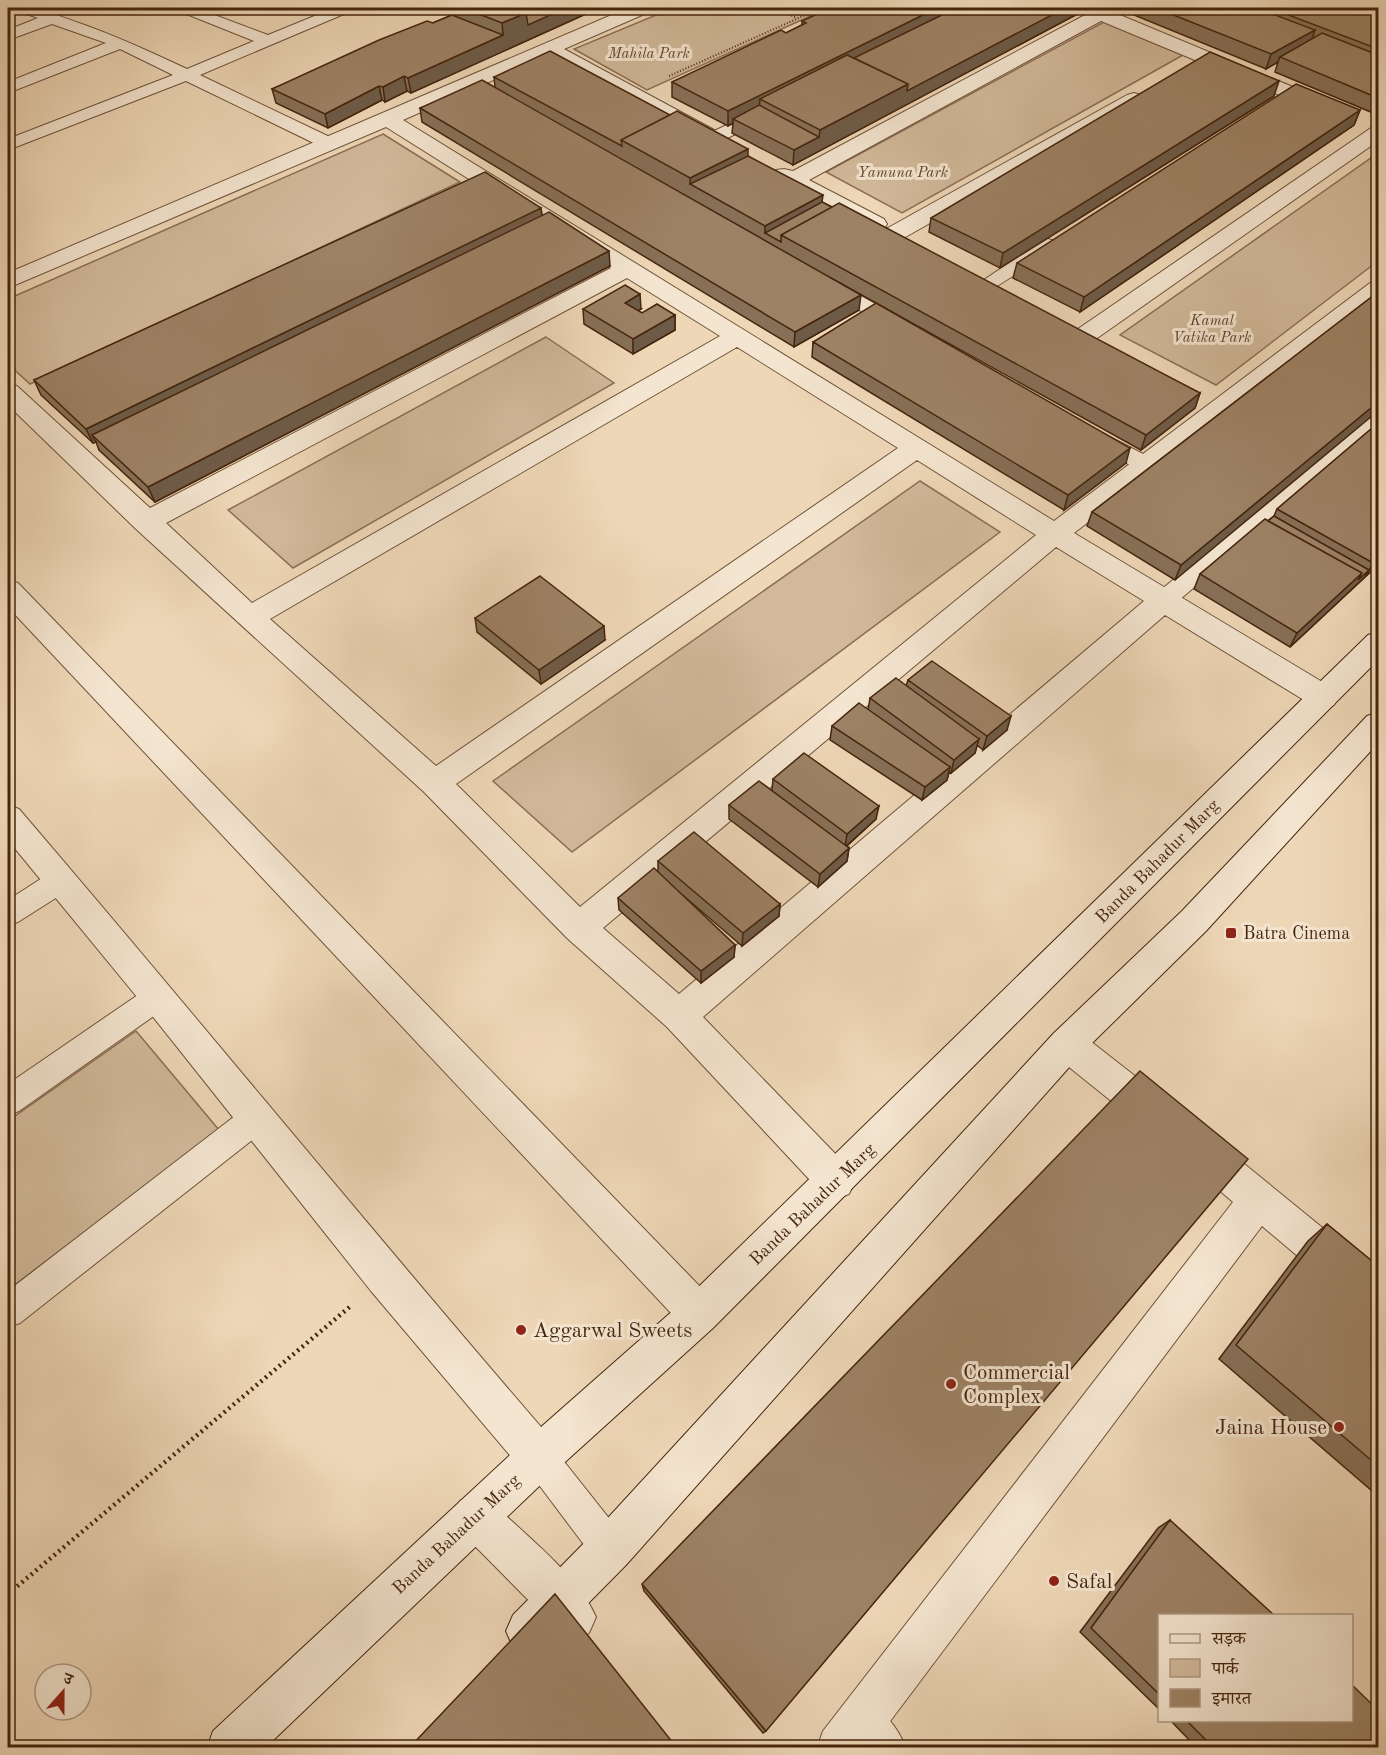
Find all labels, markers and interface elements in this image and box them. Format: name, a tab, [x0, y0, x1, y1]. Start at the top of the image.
park label: Mahila Park	[607, 47, 690, 62]
park label: Yamuna Park	[858, 166, 948, 181]
park label: Kamal Vatika Park	[1173, 314, 1251, 346]
street label: Banda Bahadur Marg	[1092, 796, 1223, 927]
place label: Batra Cinema	[1243, 925, 1350, 943]
marker: Batra Cinema	[1224, 926, 1238, 940]
street label: Banda Bahadur Marg	[746, 1140, 879, 1269]
place label: Aggarwal Sweets	[533, 1321, 692, 1342]
marker: Aggarwal Sweets	[514, 1323, 528, 1337]
place label: Commercial Complex	[963, 1363, 1070, 1408]
marker: Commercial Complex	[944, 1377, 958, 1391]
place label: Jaina House	[1215, 1418, 1327, 1439]
marker: Jaina House	[1332, 1420, 1346, 1434]
street label: Banda Bahadur Marg	[390, 1471, 524, 1598]
place label: Safal	[1066, 1572, 1113, 1593]
marker: Safal	[1047, 1574, 1061, 1588]
legend	[1158, 1614, 1353, 1722]
text: सड़क	[1211, 1630, 1247, 1648]
text: पार्क	[1211, 1658, 1240, 1678]
north arrow	[33, 1662, 93, 1722]
text: उ	[60, 1671, 76, 1689]
text: इमारत	[1211, 1690, 1252, 1708]

